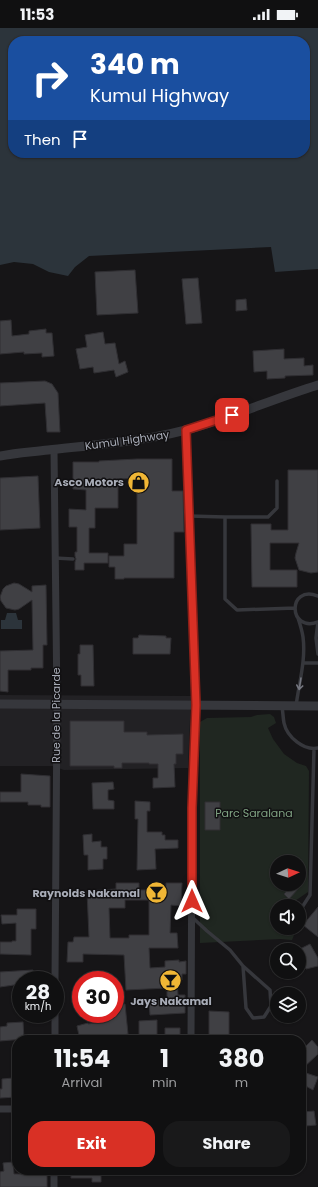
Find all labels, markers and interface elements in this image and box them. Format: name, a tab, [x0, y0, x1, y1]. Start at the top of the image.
text: 11:53	[20, 4, 54, 25]
text: 340 m	[90, 45, 180, 84]
icon: right	[24, 52, 76, 104]
text: Kumul Highway	[90, 83, 229, 108]
icon: arrive	[69, 128, 91, 150]
text: Then	[24, 129, 61, 150]
pin	[215, 398, 249, 432]
icon: arrive	[221, 404, 243, 426]
street label: Kumul Highway	[84, 426, 171, 454]
shop icon: Asco Motors	[126, 469, 152, 495]
place label: Asco Motors	[54, 474, 124, 490]
street label: Rue de la Picarde	[48, 667, 64, 763]
one-way arrow	[296, 677, 304, 690]
park label: Parc Saralana	[215, 805, 293, 821]
north arrow	[270, 855, 306, 891]
map controls	[270, 855, 306, 1023]
bar icon: Raynolds Nakamal	[143, 880, 169, 906]
position arrow	[171, 880, 213, 922]
place label: Raynolds Nakamal	[32, 885, 140, 901]
button: sound	[270, 899, 306, 935]
button: search	[270, 943, 306, 979]
bar icon: Jays Nakamal	[158, 968, 184, 994]
speed limit sign: 30	[72, 971, 124, 1023]
text: 28	[26, 978, 50, 1006]
button: layers	[270, 987, 306, 1023]
place label: Jays Nakamal	[130, 993, 212, 1009]
text: km/h	[25, 999, 51, 1014]
text: 11:54	[54, 1042, 110, 1075]
text: 1	[160, 1042, 169, 1075]
text: 380	[219, 1042, 264, 1075]
text: Arrival	[62, 1073, 102, 1092]
text: min	[152, 1073, 177, 1092]
text: m	[235, 1073, 248, 1092]
button: Exit	[28, 1121, 155, 1167]
button: Share	[163, 1121, 290, 1167]

